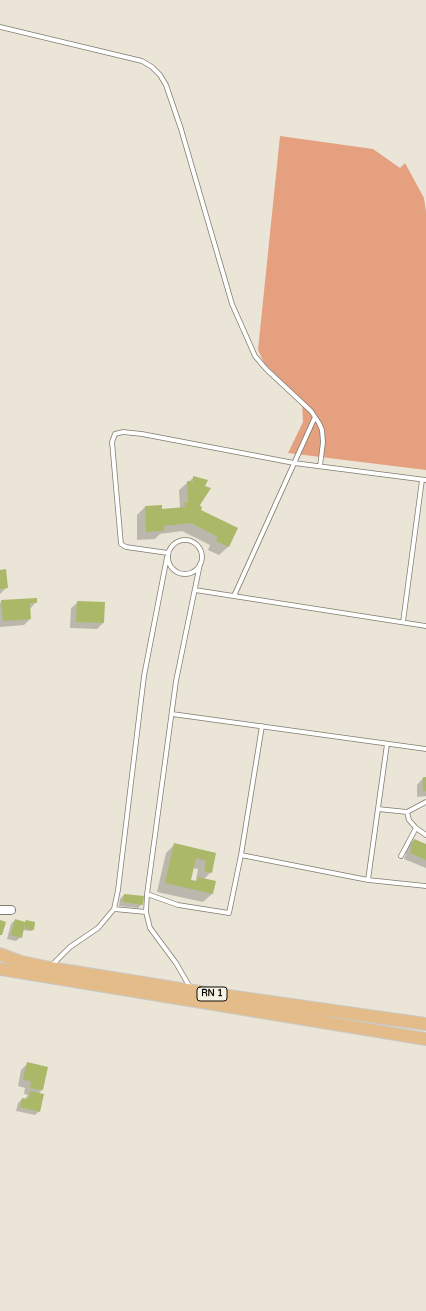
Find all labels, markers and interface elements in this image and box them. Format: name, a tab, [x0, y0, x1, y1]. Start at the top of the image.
road number: RN 1	[197, 987, 227, 1001]

